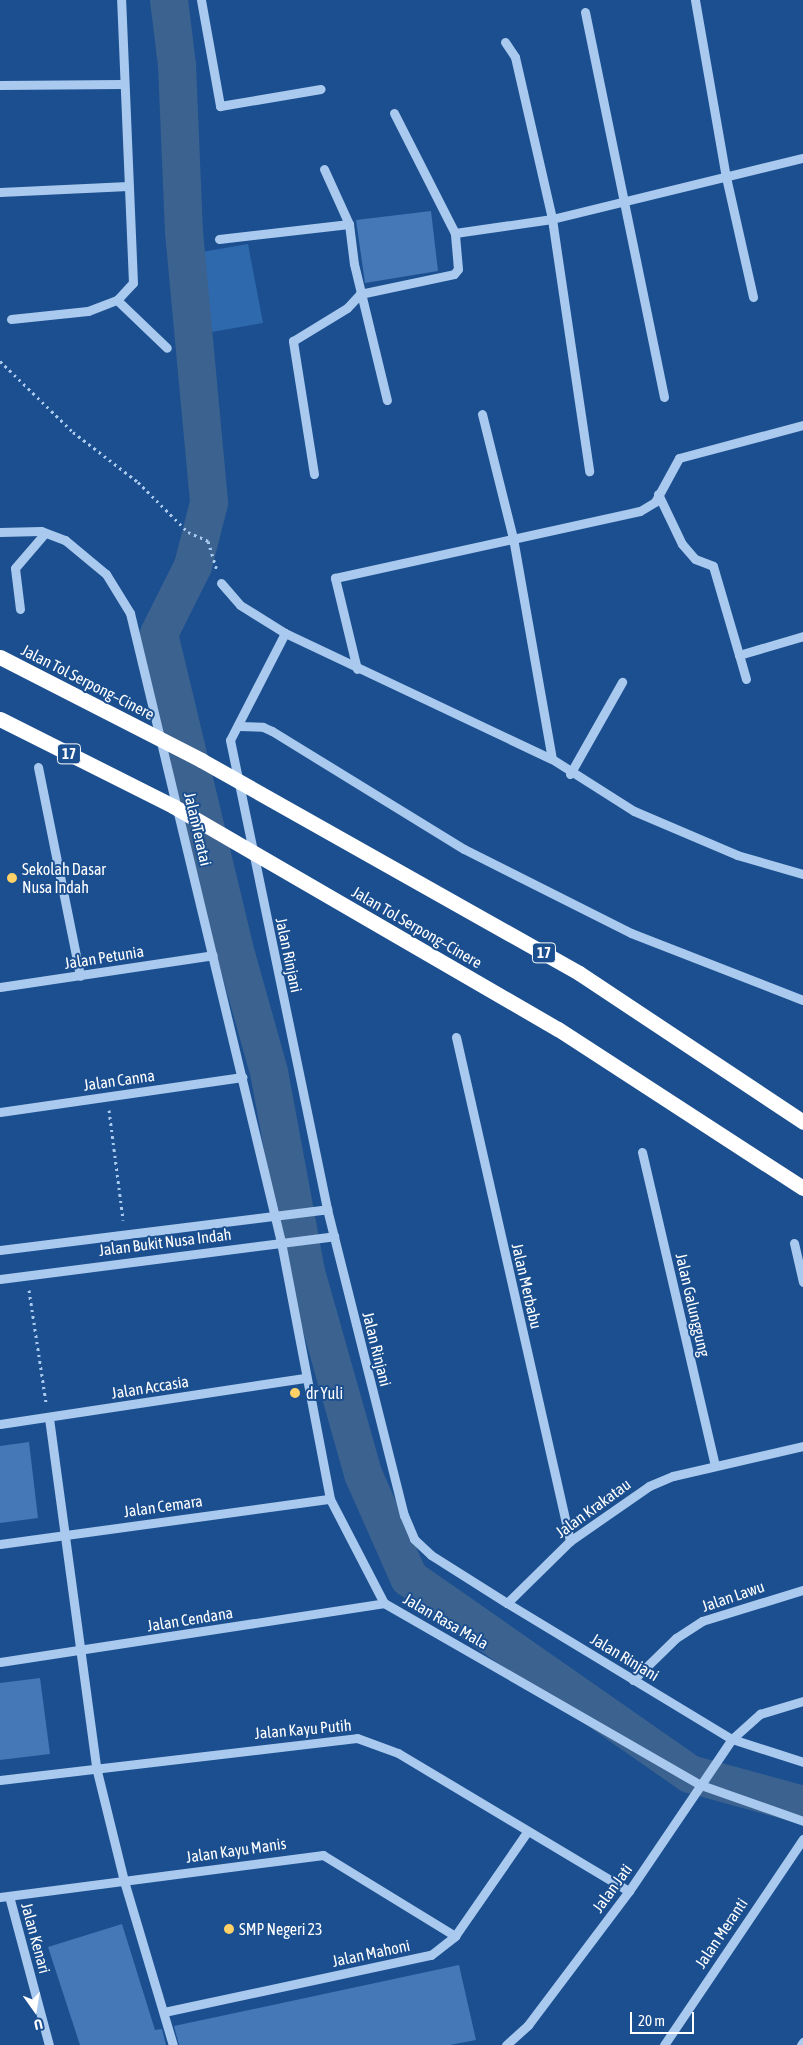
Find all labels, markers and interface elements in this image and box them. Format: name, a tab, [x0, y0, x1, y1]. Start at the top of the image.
street label: Jalan Tol Serpong–Cinere	[18, 640, 158, 724]
road number: 17	[56, 742, 82, 766]
street label: Jalan Teratai	[180, 790, 216, 868]
place label: Sekolah Dasar Nusa Indah	[22, 859, 106, 897]
marker: Sekolah Dasar Nusa Indah	[6, 872, 18, 884]
street label: Jalan Tol Serpong–Cinere	[349, 882, 485, 972]
street label: Jalan Rinjani	[272, 916, 306, 994]
road number: 17	[532, 940, 556, 966]
street label: Jalan Petunia	[63, 941, 145, 973]
street label: Jalan Canna	[82, 1065, 156, 1095]
street label: Jalan Bukit Nusa Indah	[98, 1224, 232, 1260]
street label: Jalan Merbabu	[508, 1241, 546, 1331]
street label: Jalan Galunggung	[672, 1251, 714, 1359]
street label: Jalan Rinjani	[358, 1310, 396, 1388]
street label: Jalan Accasia	[110, 1371, 190, 1403]
place label: dr Yuli	[306, 1383, 343, 1403]
marker: dr Yuli	[288, 1386, 302, 1400]
street label: Jalan Krakatau	[552, 1474, 634, 1542]
street label: Jalan Cemara	[122, 1491, 204, 1521]
street label: Jalan Lawu	[699, 1576, 767, 1616]
street label: Jalan Rasa Mala	[400, 1589, 492, 1653]
street label: Jalan Cendana	[146, 1603, 234, 1635]
street label: Jalan Rinjani	[587, 1629, 663, 1685]
street label: Jalan Kayu Putih	[254, 1715, 352, 1743]
street label: Jalan Kayu Manis	[185, 1833, 287, 1867]
street label: Jalan Jati	[588, 1860, 636, 1916]
street label: Jalan Meranti	[691, 1894, 751, 1972]
street label: Jalan Kenari	[17, 1900, 55, 1976]
place label: SMP Negeri 23	[239, 1919, 323, 1939]
marker: SMP Negeri 23	[223, 1923, 235, 1935]
street label: Jalan Mahoni	[330, 1935, 412, 1971]
north arrow	[10, 1985, 60, 2035]
scale bar	[633, 2002, 697, 2034]
text: 20 m	[638, 2012, 665, 2029]
text: U	[33, 2016, 44, 2033]

